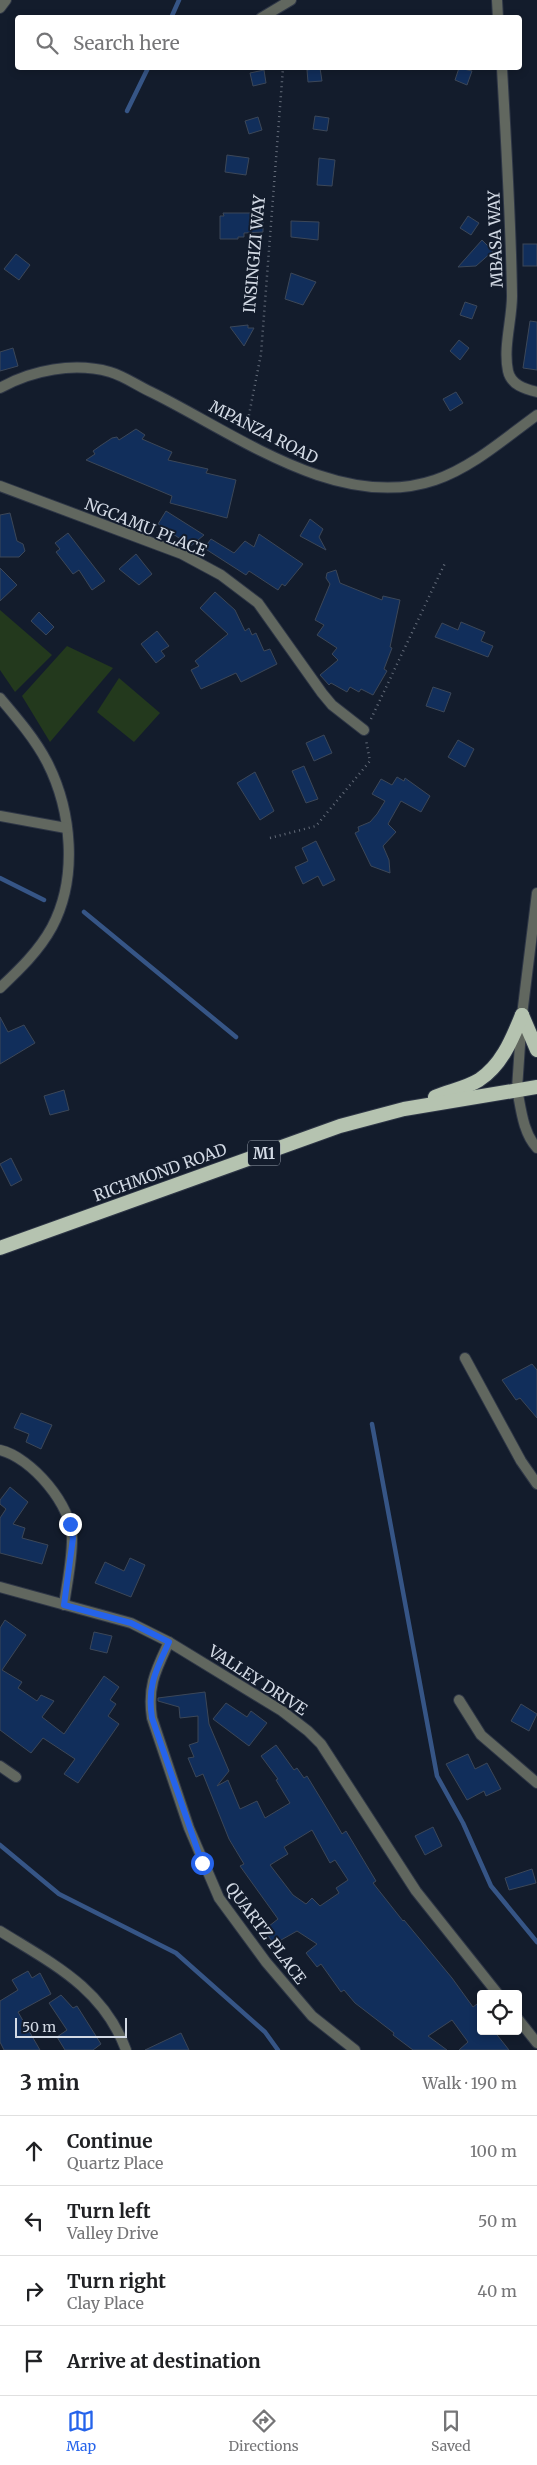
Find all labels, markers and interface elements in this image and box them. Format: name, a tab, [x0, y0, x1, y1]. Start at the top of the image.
search box	[15, 15, 522, 70]
icon: search	[33, 29, 61, 57]
text: Search here	[73, 31, 180, 55]
street label: MBASA WAY	[483, 189, 507, 288]
street label: INSINGIZI WAY	[239, 193, 269, 314]
street label: MPANZA ROAD	[206, 396, 322, 468]
street label: NGCAMU PLACE	[82, 493, 211, 561]
street label: RICHMOND ROAD	[91, 1139, 229, 1205]
road number: M1	[248, 1140, 280, 1166]
route end	[59, 1513, 82, 1536]
street label: VALLEY DRIVE	[204, 1640, 312, 1720]
route start	[191, 1852, 214, 1875]
street label: QUARTZ PLACE	[221, 1878, 311, 1988]
map controls	[477, 1990, 522, 2035]
button: locate	[477, 1990, 522, 2035]
scale bar	[15, 2015, 128, 2038]
text: 50 m	[22, 2018, 56, 2036]
text: 3 min	[20, 2069, 79, 2096]
text: Walk · 190 m	[422, 2073, 517, 2093]
text: Continue	[67, 2129, 153, 2153]
icon: ahead	[20, 2137, 48, 2165]
text: 100 m	[470, 2141, 517, 2161]
text: Quartz Place	[67, 2153, 163, 2173]
text: Turn left	[67, 2199, 151, 2223]
icon: left	[20, 2207, 48, 2235]
text: 50 m	[478, 2211, 517, 2231]
text: Valley Drive	[67, 2223, 158, 2243]
text: Turn right	[67, 2269, 166, 2293]
icon: right	[20, 2277, 48, 2305]
text: 40 m	[477, 2281, 517, 2301]
text: Clay Place	[67, 2293, 144, 2313]
icon: arrive	[20, 2347, 48, 2375]
text: Arrive at destination	[67, 2349, 261, 2373]
tab: Map	[66, 2407, 96, 2455]
tab: Directions	[229, 2407, 299, 2455]
tab: Saved	[431, 2407, 471, 2455]

